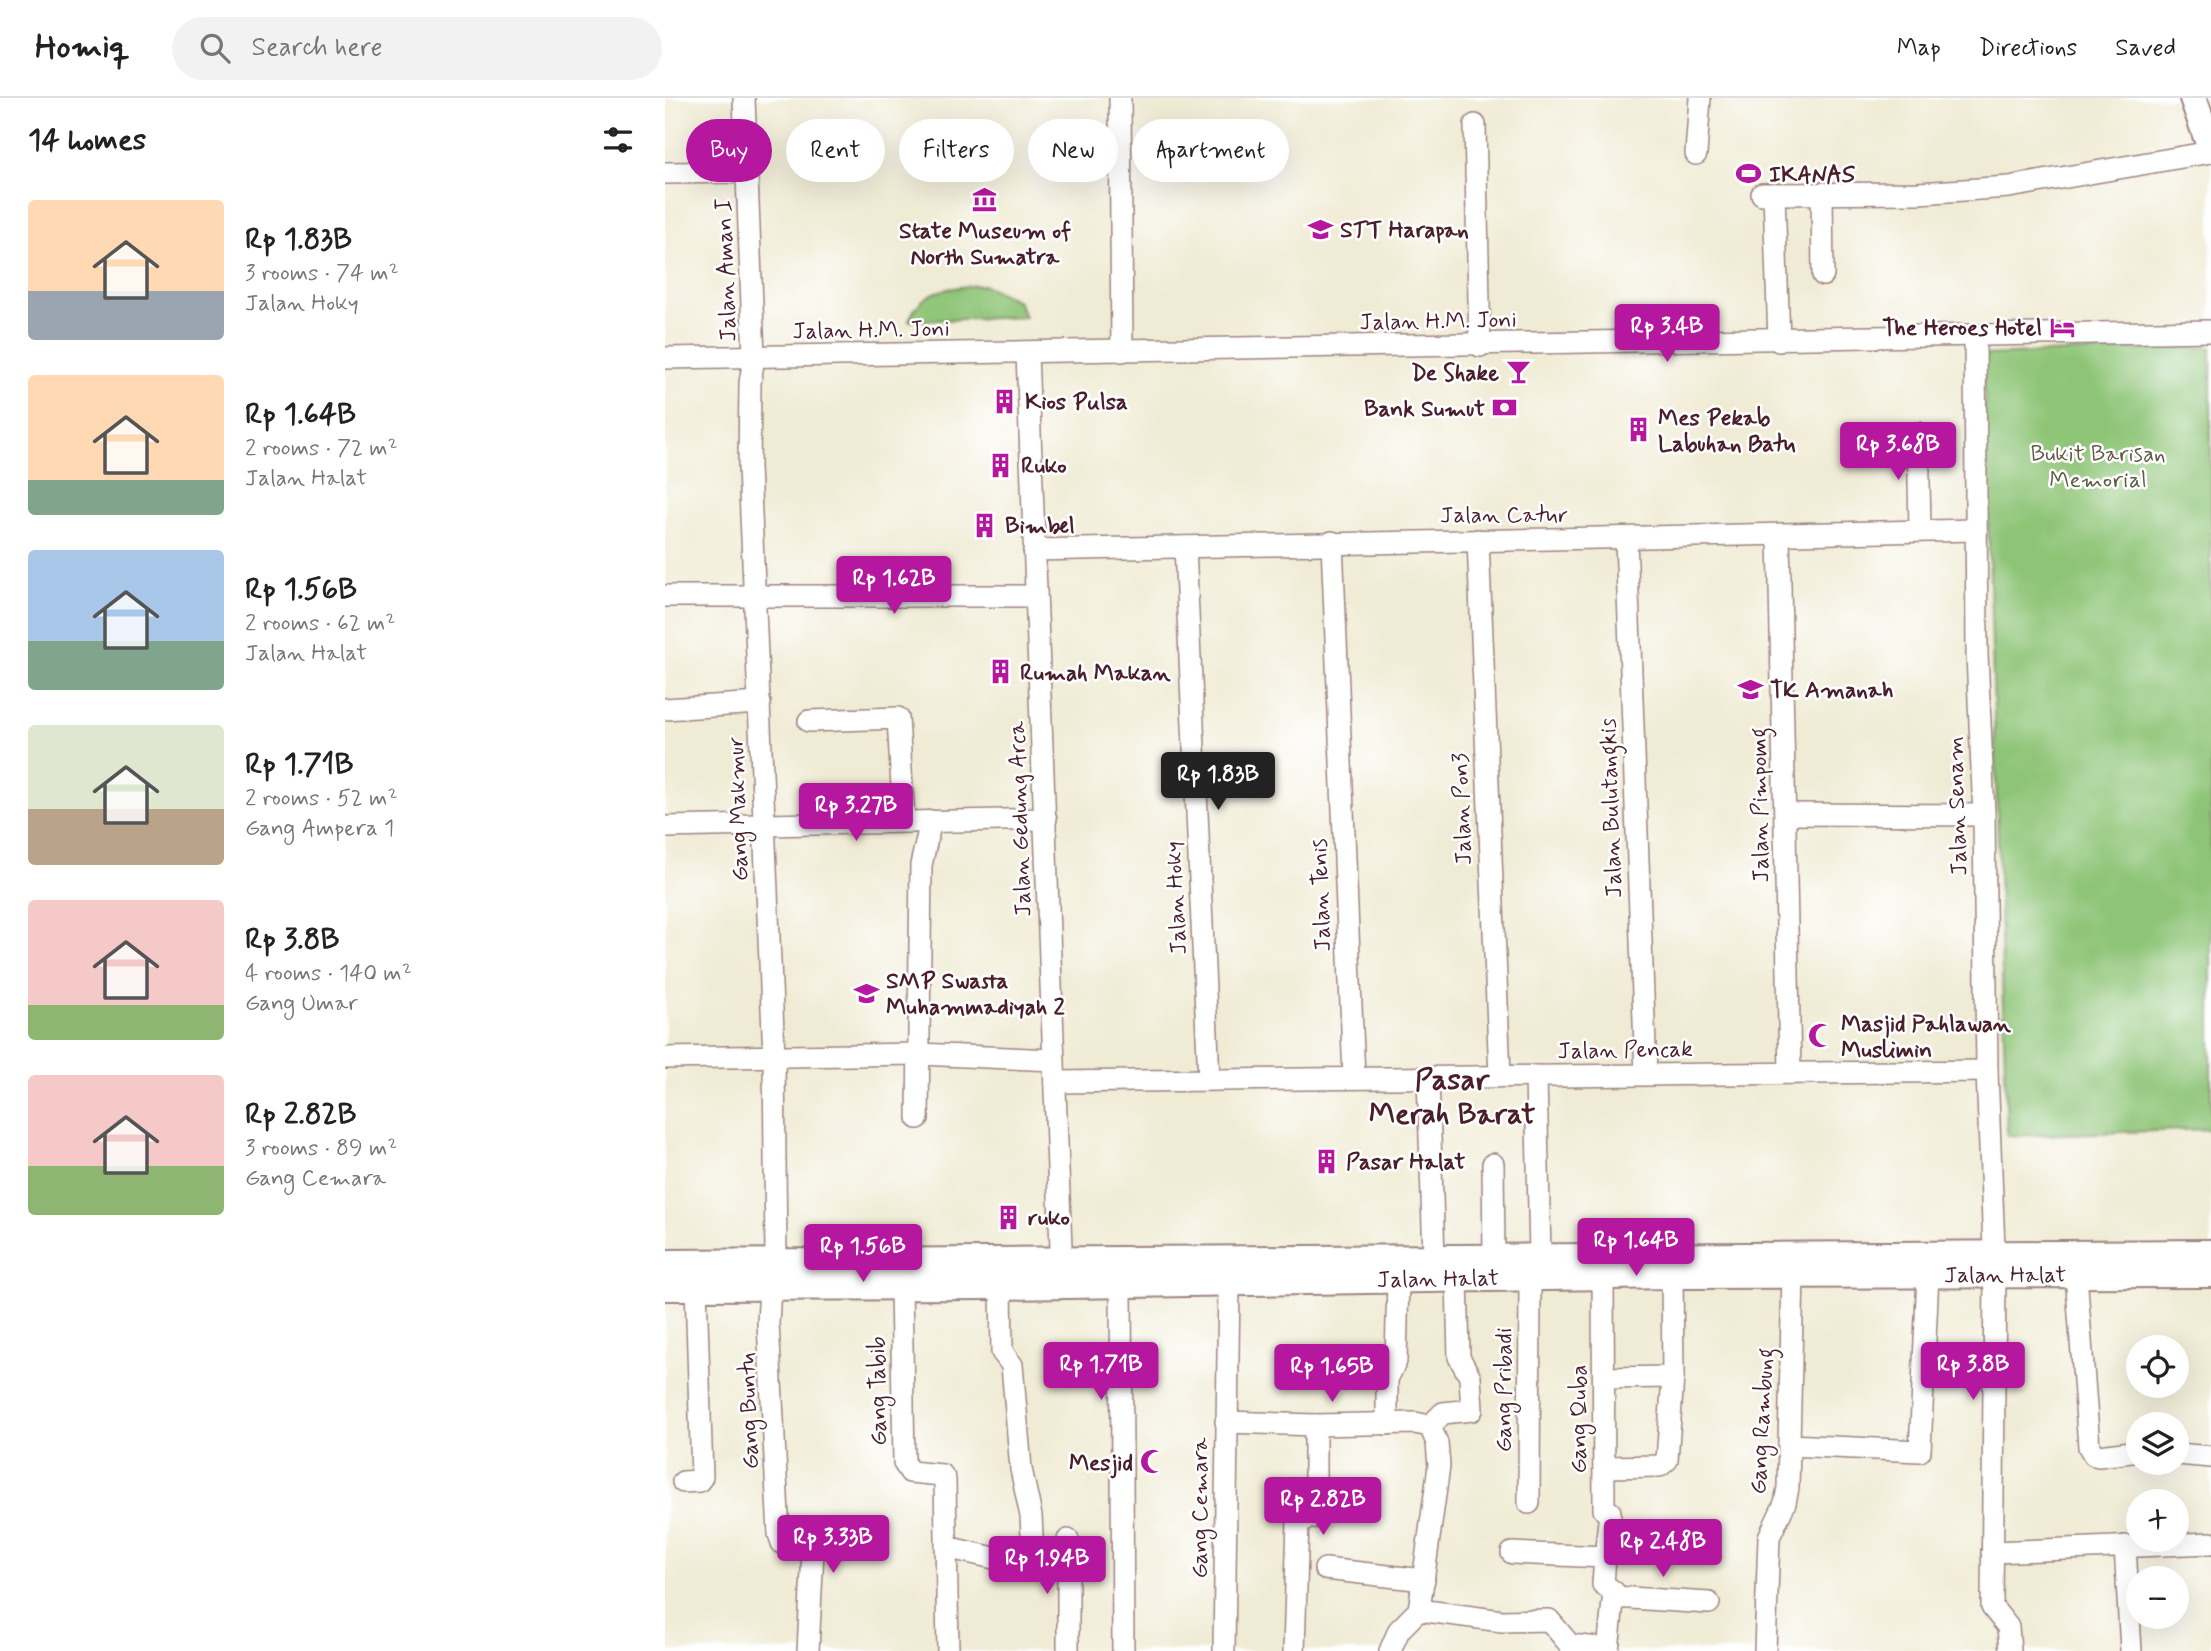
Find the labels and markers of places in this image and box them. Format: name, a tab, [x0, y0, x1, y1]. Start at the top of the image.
sports icon: IKANAS	[1735, 160, 1763, 188]
place label: IKANAS	[1769, 161, 1855, 191]
museum icon: State Museum of North Sumatra	[971, 186, 999, 214]
school or university icon: STT Harapan	[1306, 215, 1334, 243]
place label: STT Harapan	[1340, 216, 1469, 246]
place label: State Museum of North Sumatra	[899, 217, 1071, 273]
pin: Rp 3.4B	[1602, 304, 1732, 364]
hotel icon: The Heroes Hotel	[2048, 313, 2076, 341]
place label: The Heroes Hotel	[1882, 314, 2042, 344]
bar icon: De Shake	[1505, 358, 1533, 386]
place label: De Shake	[1411, 359, 1499, 389]
building icon: Kios Pulsa	[991, 387, 1019, 415]
place label: Kios Pulsa	[1025, 388, 1128, 418]
bank icon: Bank Sumut	[1491, 394, 1519, 422]
place label: Bank Sumut	[1364, 395, 1485, 425]
place label: Mes Pekab Labuhan Batu	[1658, 404, 1796, 460]
building icon: Mes Pekab Labuhan Batu	[1624, 416, 1652, 444]
pin: Rp 3.68B	[1826, 422, 1970, 482]
building icon: Ruko	[987, 451, 1015, 479]
place label: Ruko	[1021, 452, 1067, 482]
building icon: Bimbel	[971, 511, 999, 539]
place label: Bimbel	[1005, 512, 1075, 542]
pin: Rp 1.62B	[822, 556, 966, 616]
building icon: Rumah Makan	[986, 658, 1014, 686]
place label: Rumah Makan	[1020, 659, 1172, 689]
school or university icon: TK Amanah	[1736, 675, 1764, 703]
place label: TK Amanah	[1770, 676, 1894, 706]
pin: Rp 1.83B	[1146, 752, 1290, 812]
pin: Rp 3.27B	[784, 784, 928, 843]
place label: SMP Swasta Muhammadiyah 2	[886, 967, 1066, 1023]
school or university icon: SMP Swasta Muhammadiyah 2	[852, 979, 880, 1007]
place label: Masjid Pahlawan Muslimin	[1841, 1010, 2012, 1066]
mosque icon: Masjid Pahlawan Muslimin	[1807, 1022, 1835, 1050]
building icon: Pasar Halat	[1312, 1147, 1340, 1175]
place label: Pasar Halat	[1346, 1148, 1465, 1178]
building icon: ruko	[994, 1203, 1022, 1231]
place label: ruko	[1028, 1204, 1070, 1234]
pin: Rp 1.64B	[1564, 1218, 1708, 1278]
pin: Rp 1.56B	[791, 1224, 935, 1284]
pin: Rp 1.71B	[1029, 1342, 1173, 1402]
pin: Rp 3.8B	[1908, 1342, 2038, 1402]
pin: Rp 1.65B	[1260, 1344, 1404, 1404]
mosque icon: Mesjid	[1139, 1448, 1167, 1476]
place label: Mesjid	[1069, 1449, 1133, 1479]
pin: Rp 2.82B	[1251, 1478, 1395, 1537]
pin: Rp 3.33B	[761, 1516, 905, 1575]
pin: Rp 2.48B	[1591, 1520, 1735, 1579]
pin: Rp 1.94B	[975, 1536, 1119, 1596]

